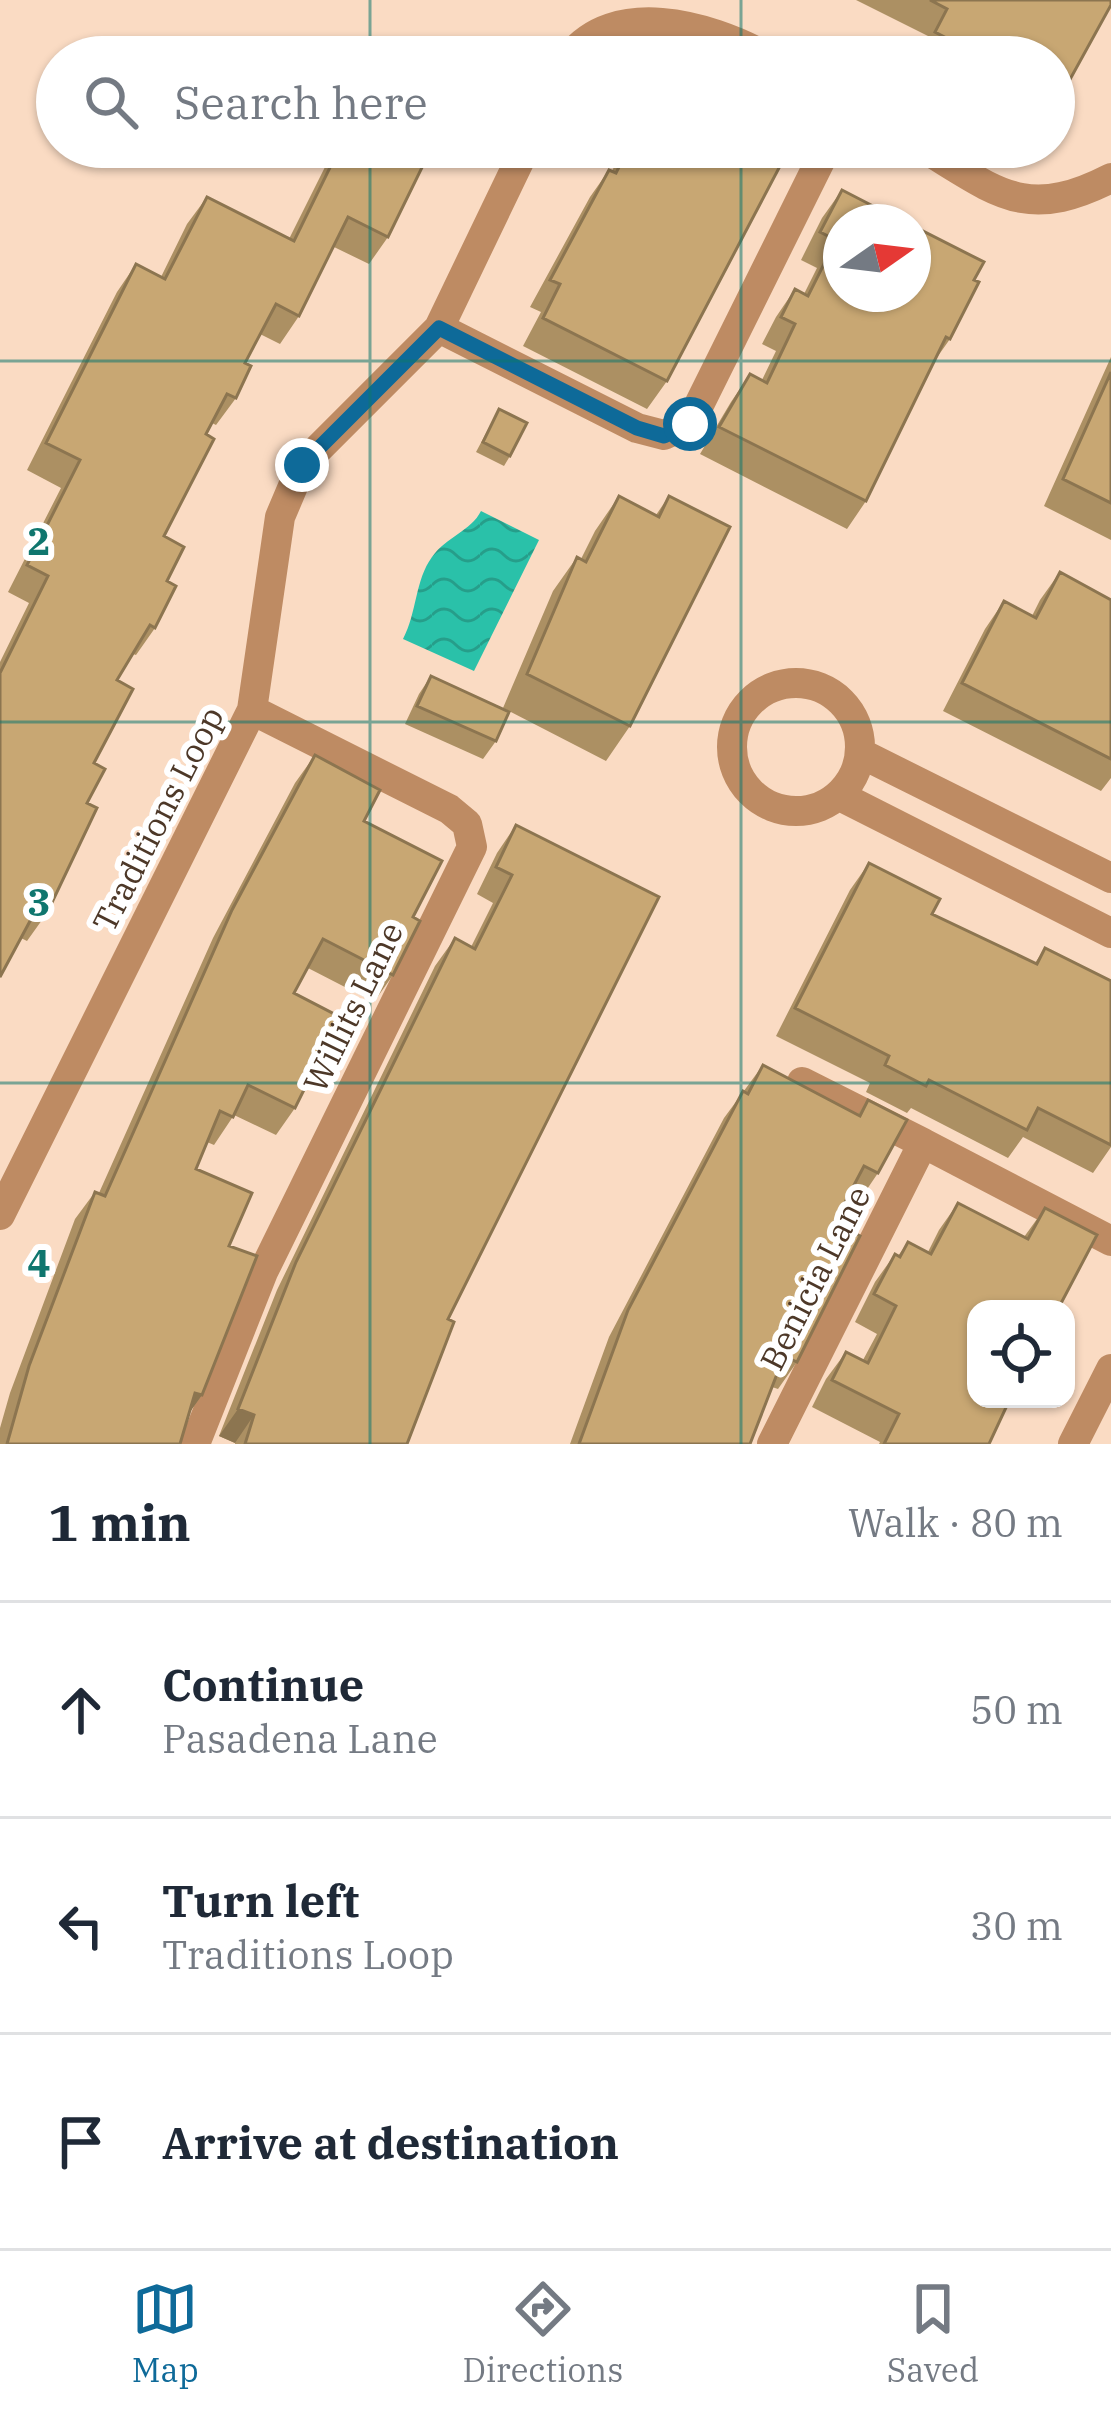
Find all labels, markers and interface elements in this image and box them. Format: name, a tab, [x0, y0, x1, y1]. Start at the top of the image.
search box	[36, 36, 1075, 168]
icon: search	[78, 69, 144, 135]
text: Search here	[174, 73, 428, 131]
north arrow	[823, 204, 931, 312]
route start	[663, 397, 717, 451]
route end	[275, 438, 329, 492]
text: 2	[27, 515, 51, 566]
street label: Traditions Loop	[82, 699, 233, 939]
text: 3	[27, 876, 51, 927]
street label: Willits Lane	[293, 915, 412, 1099]
street label: Benicia Lane	[750, 1179, 879, 1377]
text: 4	[27, 1237, 51, 1288]
map controls	[967, 1300, 1075, 1408]
button: locate	[967, 1300, 1075, 1408]
text: 1 min	[48, 1489, 191, 1555]
text: Walk · 80 m	[848, 1497, 1063, 1548]
text: Continue	[162, 1655, 364, 1713]
icon: ahead	[48, 1677, 114, 1743]
text: 50 m	[970, 1684, 1063, 1735]
text: Pasadena Lane	[162, 1713, 438, 1764]
text: Turn left	[162, 1871, 359, 1929]
icon: left	[48, 1893, 114, 1959]
text: 30 m	[970, 1900, 1063, 1951]
text: Traditions Loop	[162, 1929, 454, 1980]
icon: arrive	[48, 2109, 114, 2175]
text: Arrive at destination	[162, 2113, 619, 2171]
tab: Map	[132, 2276, 199, 2391]
tab: Directions	[462, 2276, 623, 2391]
tab: Saved	[887, 2276, 979, 2391]

